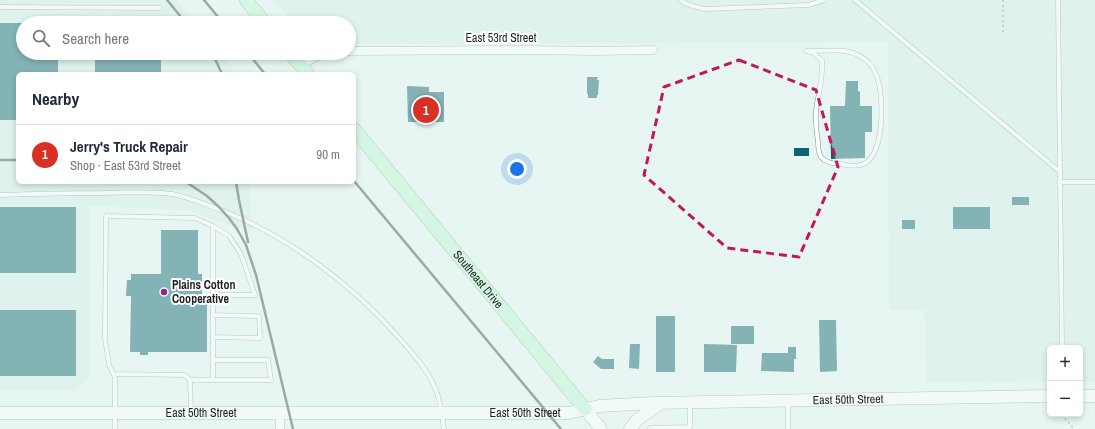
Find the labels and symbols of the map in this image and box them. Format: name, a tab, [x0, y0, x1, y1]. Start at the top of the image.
street label: East 53rd Street	[465, 30, 537, 46]
pin: 1	[413, 95, 439, 125]
your location	[507, 159, 527, 179]
street label: Southeast Drive	[449, 247, 507, 312]
place label: Plains Cotton Cooperative	[172, 277, 235, 307]
marker: Plains Cotton Cooperative	[159, 287, 169, 297]
street label: East 50th Street	[813, 391, 884, 408]
street label: East 50th Street	[166, 405, 237, 421]
street label: East 50th Street	[490, 405, 561, 421]

